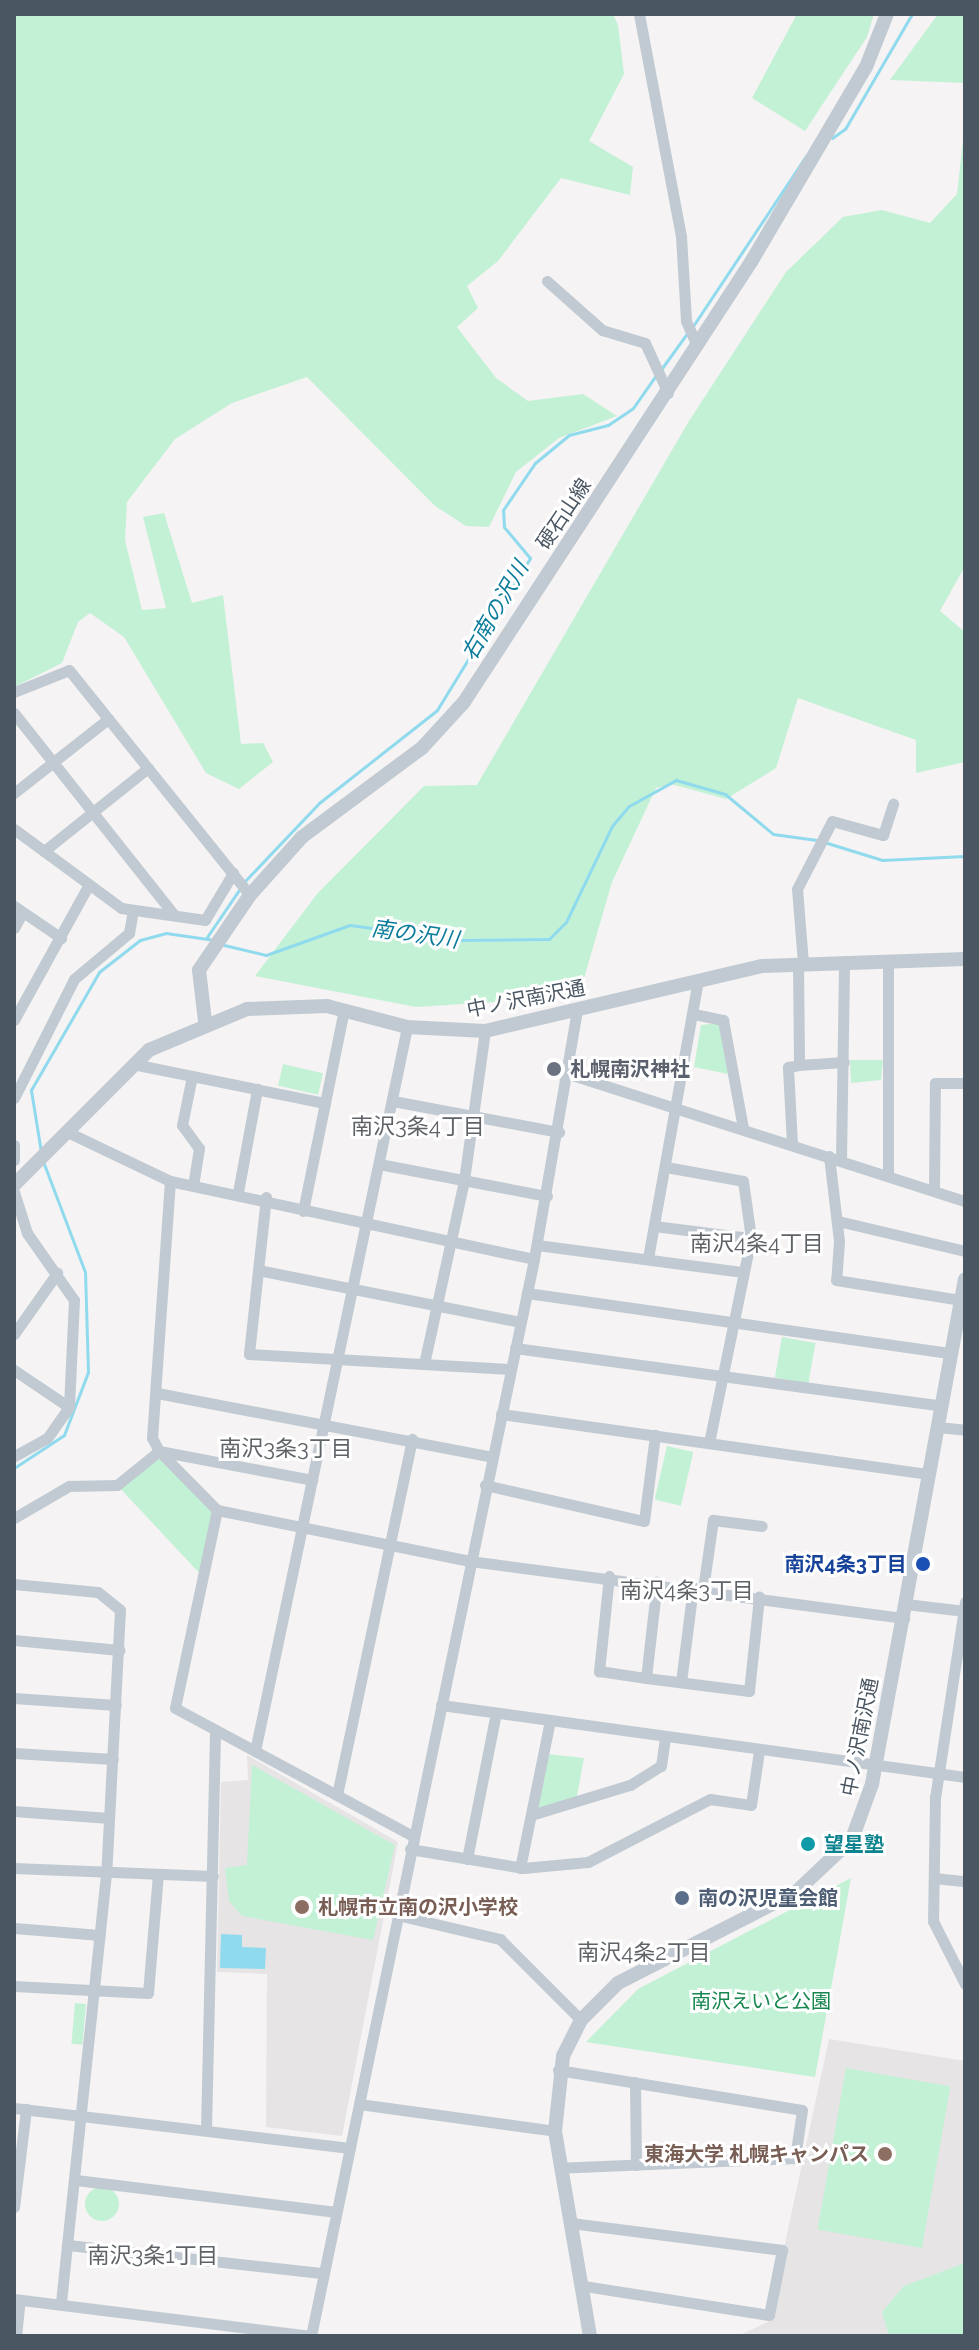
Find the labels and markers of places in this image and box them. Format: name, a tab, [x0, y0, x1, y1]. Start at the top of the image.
place label: 札幌南沢神社	[570, 1057, 690, 1081]
marker: 札幌南沢神社	[545, 1060, 563, 1078]
place label: 南沢4条3丁目	[784, 1552, 907, 1576]
marker: 南沢4条3丁目	[914, 1555, 932, 1573]
place label: 望星塾	[824, 1832, 884, 1856]
marker: 望星塾	[799, 1835, 817, 1853]
place label: 南の沢児童会館	[698, 1886, 838, 1910]
marker: 南の沢児童会館	[673, 1889, 691, 1907]
place label: 札幌市立南の沢小学校	[318, 1895, 518, 1919]
marker: 札幌市立南の沢小学校	[293, 1898, 311, 1916]
place label: 東海大学 札幌キャンパス	[644, 2142, 869, 2166]
marker: 東海大学 札幌キャンパス	[876, 2145, 894, 2163]

